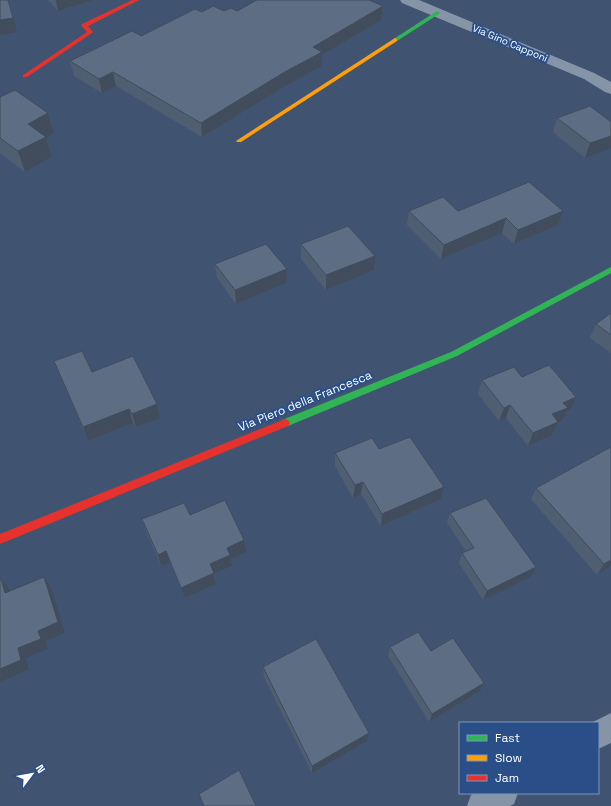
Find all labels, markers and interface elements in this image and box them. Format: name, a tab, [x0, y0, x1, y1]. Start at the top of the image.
street label: Via Gino Capponi	[470, 21, 550, 65]
street label: Via Piero della Francesca	[236, 367, 374, 435]
legend	[459, 722, 599, 794]
text: Fast	[495, 730, 520, 746]
text: Slow	[495, 750, 522, 766]
north arrow	[12, 754, 52, 794]
text: N	[33, 762, 48, 776]
text: Jam	[495, 770, 519, 786]

